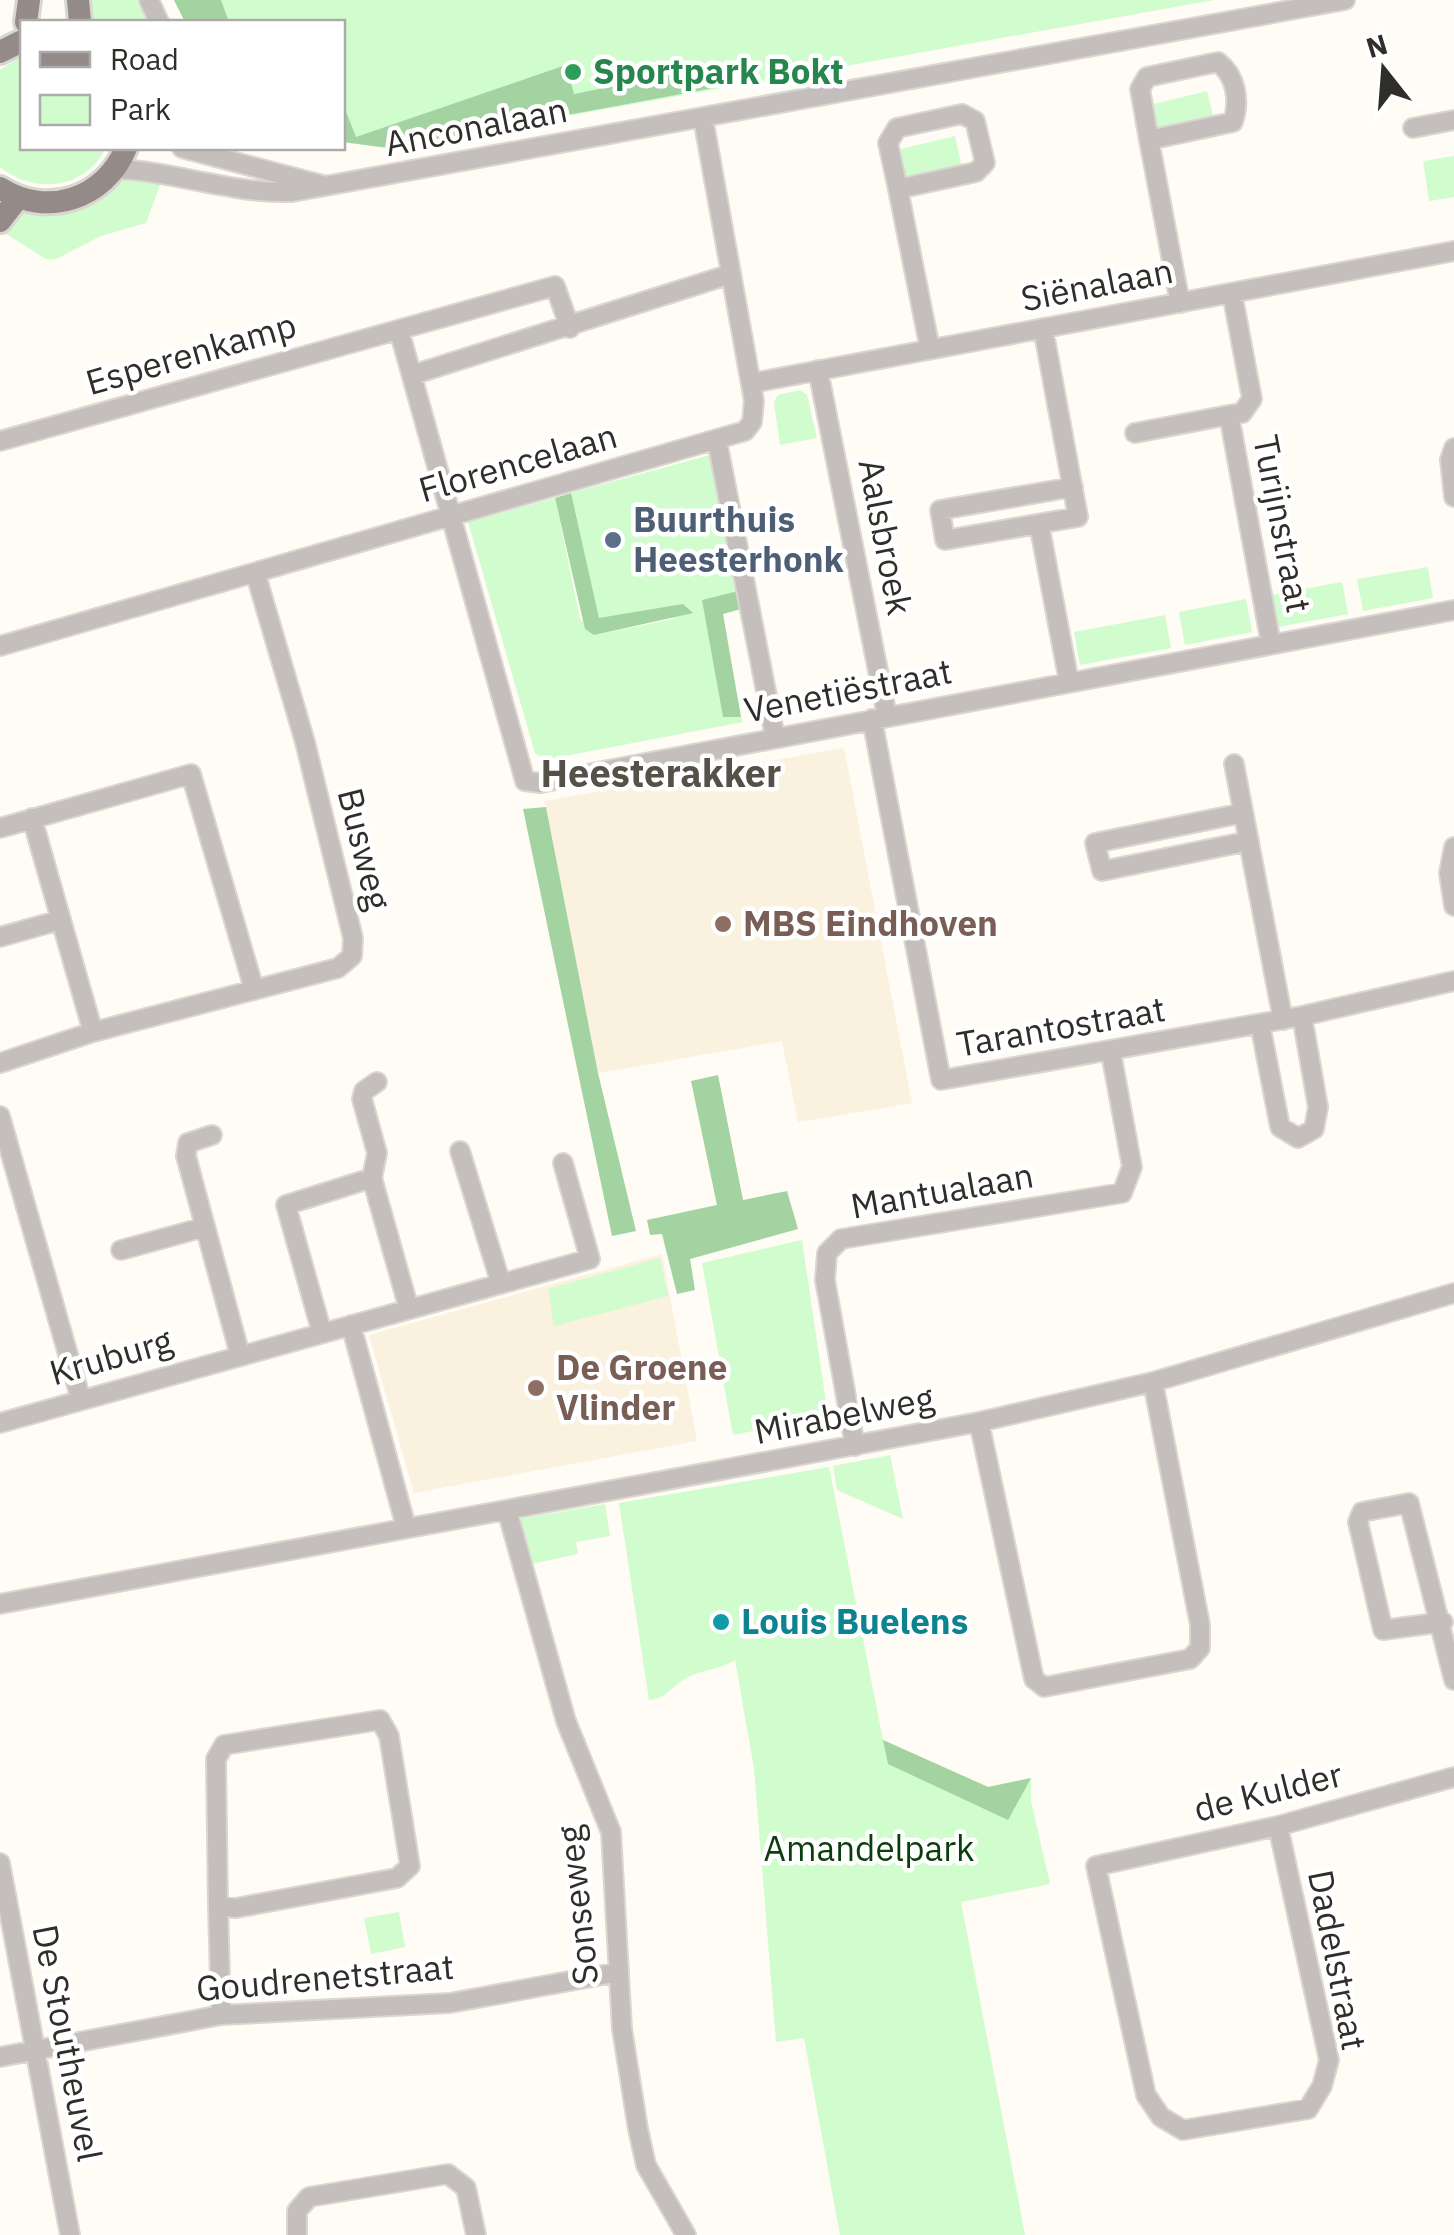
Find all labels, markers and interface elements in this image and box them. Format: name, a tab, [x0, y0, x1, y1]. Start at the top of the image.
legend	[20, 20, 345, 150]
north arrow	[1334, 20, 1434, 120]
text: N	[1361, 25, 1392, 66]
text: Road	[110, 39, 179, 78]
place label: Sportpark Bokt	[593, 48, 844, 94]
marker: Sportpark Bokt	[562, 61, 584, 83]
street label: Anconalaan	[381, 86, 571, 166]
text: Park	[110, 89, 171, 128]
street label: Siënalaan	[1017, 247, 1177, 321]
street label: Esperenkamp	[80, 301, 301, 405]
street label: Florencelaan	[413, 412, 622, 512]
street label: Turijnstraat	[1243, 431, 1323, 616]
street label: Aalsbroek	[848, 455, 924, 619]
place label: Buurthuis Heesterhonk	[633, 496, 845, 582]
marker: Buurthuis Heesterhonk	[602, 529, 624, 551]
street label: Venetiëstraat	[740, 647, 955, 733]
district label: Heesterakker	[541, 748, 781, 797]
street label: Busweg	[328, 783, 402, 915]
place label: MBS Eindhoven	[743, 900, 998, 946]
marker: MBS Eindhoven	[712, 913, 734, 935]
street label: Tarantostraat	[953, 985, 1169, 1067]
street label: Mantualaan	[847, 1151, 1037, 1229]
street label: Kruburg	[44, 1317, 178, 1395]
place label: De Groene Vlinder	[556, 1344, 727, 1430]
street label: Mirabelweg	[750, 1374, 938, 1454]
marker: De Groene Vlinder	[525, 1377, 547, 1399]
place label: Louis Buelens	[741, 1598, 968, 1644]
marker: Louis Buelens	[710, 1611, 732, 1633]
street label: de Kulder	[1189, 1750, 1347, 1832]
street label: Sonseweg	[546, 1822, 608, 1987]
park label: Amandelpark	[764, 1825, 974, 1871]
street label: Dadelstraat	[1298, 1866, 1378, 2054]
street label: De Stoutheuvel	[23, 1921, 113, 2165]
street label: Goudrenetstraat	[194, 1943, 456, 2011]

